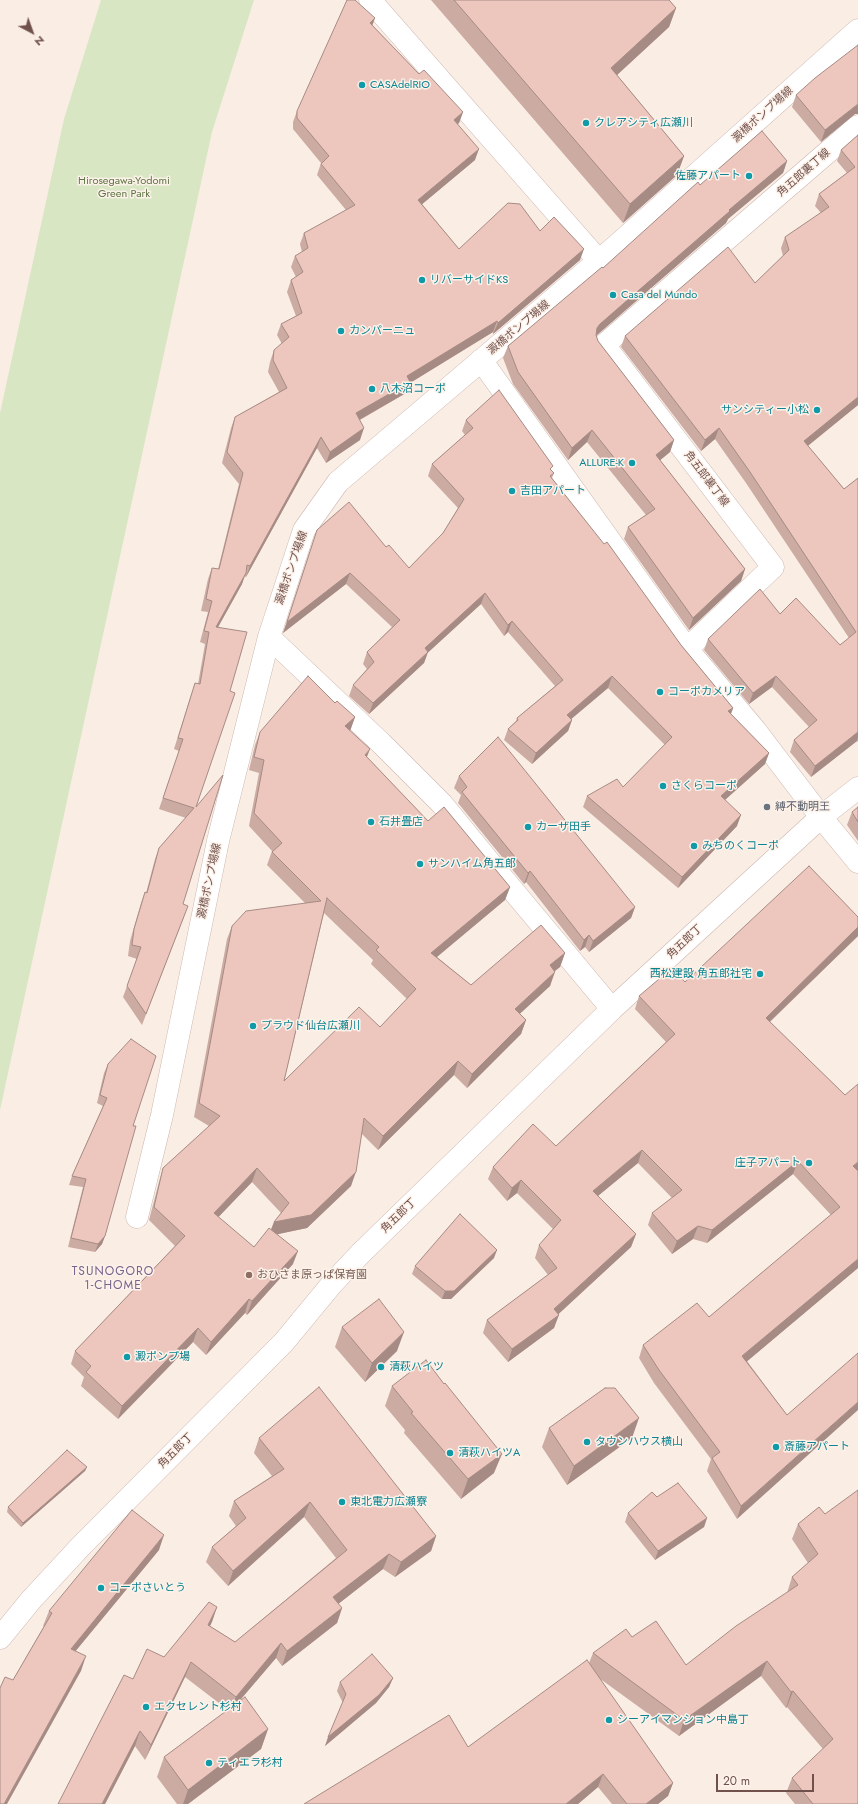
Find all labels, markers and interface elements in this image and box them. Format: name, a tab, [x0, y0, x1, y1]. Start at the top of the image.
north arrow	[12, 12, 52, 52]
text: N	[31, 32, 48, 50]
place label: CASAdelRIO	[370, 78, 430, 92]
marker: CASAdelRIO	[357, 80, 367, 90]
street label: 澱橋ポンプ場線	[730, 84, 796, 146]
place label: クレアシティ広瀬川	[594, 116, 693, 130]
marker: クレアシティ広瀬川	[581, 118, 591, 128]
street label: 角五郎裏丁線	[775, 146, 833, 200]
place label: 佐藤アパート	[675, 169, 741, 183]
marker: 佐藤アパート	[744, 171, 754, 181]
park label: Hirosegawa-Yodomi Green Park	[78, 174, 170, 200]
place label: リバーサイドKS	[430, 273, 508, 287]
marker: リバーサイドKS	[417, 275, 427, 285]
place label: Casa del Mundo	[621, 288, 697, 302]
marker: Casa del Mundo	[608, 290, 618, 300]
street label: 澱橋ポンプ場線	[485, 298, 553, 358]
place label: カンパーニュ	[349, 324, 415, 338]
marker: カンパーニュ	[336, 326, 346, 336]
place label: 八木沼コーポ	[380, 382, 446, 396]
marker: 八木沼コーポ	[367, 384, 377, 394]
place label: サンシティー小松	[721, 403, 809, 417]
marker: サンシティー小松	[812, 405, 822, 415]
street label: 角五郎裏丁線	[681, 449, 731, 509]
place label: ALLURE-K	[579, 456, 624, 470]
marker: ALLURE-K	[627, 458, 637, 468]
place label: 吉田アパート	[520, 484, 586, 498]
marker: 吉田アパート	[507, 486, 517, 496]
street label: 澱橋ポンプ場線	[273, 529, 311, 607]
place label: コーポカメリア	[668, 685, 745, 699]
marker: コーポカメリア	[655, 687, 665, 697]
place label: さくらコーポ	[671, 779, 737, 793]
marker: さくらコーポ	[658, 781, 668, 791]
place label: 縛不動明王	[775, 800, 830, 814]
marker: 縛不動明王	[762, 802, 772, 812]
place label: 石井畳店	[379, 815, 423, 829]
marker: 石井畳店	[366, 817, 376, 827]
place label: カーザ田手	[536, 820, 591, 834]
marker: カーザ田手	[523, 822, 533, 832]
place label: みちのくコーポ	[702, 839, 779, 853]
marker: みちのくコーポ	[689, 841, 699, 851]
street label: 澱橋ポンプ場線	[196, 842, 224, 920]
place label: サンハイム角五郎	[428, 857, 516, 871]
marker: サンハイム角五郎	[415, 859, 425, 869]
street label: 角五郎丁	[664, 922, 706, 962]
place label: 西松建設 角五郎社宅	[650, 967, 752, 981]
marker: 西松建設 角五郎社宅	[755, 969, 765, 979]
place label: プラウド仙台広瀬川	[261, 1019, 360, 1033]
marker: プラウド仙台広瀬川	[248, 1021, 258, 1031]
place label: 庄子アパート	[735, 1156, 801, 1170]
marker: 庄子アパート	[804, 1158, 814, 1168]
street label: 角五郎丁	[379, 1196, 419, 1236]
district label: TSUNOGORO 1-CHOME	[72, 1265, 154, 1293]
place label: おひさま原っぱ保育園	[257, 1268, 367, 1282]
marker: おひさま原っぱ保育園	[244, 1270, 254, 1280]
place label: 澱ポンプ場	[135, 1350, 190, 1364]
marker: 澱ポンプ場	[122, 1352, 132, 1362]
place label: 清萩ハイツ	[389, 1360, 444, 1374]
marker: 清萩ハイツ	[376, 1362, 386, 1372]
street label: 角五郎丁	[156, 1431, 196, 1471]
place label: タウンハウス横山	[595, 1435, 683, 1449]
marker: タウンハウス横山	[582, 1437, 592, 1447]
place label: 斎藤アパート	[784, 1440, 850, 1454]
marker: 斎藤アパート	[771, 1442, 781, 1452]
place label: 清萩ハイツA	[458, 1446, 520, 1460]
marker: 清萩ハイツA	[445, 1448, 455, 1458]
place label: 東北電力広瀬寮	[350, 1495, 427, 1509]
marker: 東北電力広瀬寮	[337, 1497, 347, 1507]
place label: コーポさいとう	[109, 1581, 186, 1595]
marker: コーポさいとう	[96, 1583, 106, 1593]
place label: エクセレント杉村	[154, 1700, 242, 1714]
marker: エクセレント杉村	[141, 1702, 151, 1712]
place label: シーアイマンション中島丁	[617, 1713, 749, 1727]
marker: シーアイマンション中島丁	[604, 1715, 614, 1725]
place label: ティエラ杉村	[217, 1756, 283, 1770]
marker: ティエラ杉村	[204, 1758, 214, 1768]
scale bar	[718, 1766, 816, 1792]
text: 20 m	[723, 1772, 750, 1790]

